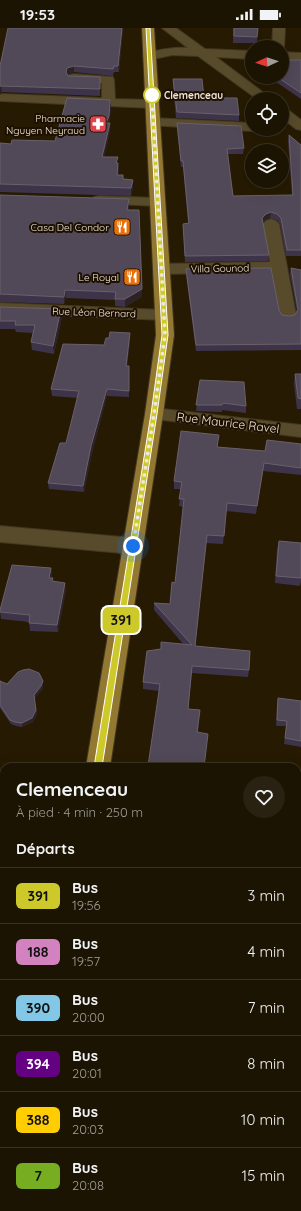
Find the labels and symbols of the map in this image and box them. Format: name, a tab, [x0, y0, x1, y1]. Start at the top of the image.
north arrow	[245, 40, 289, 84]
marker: Clemenceau	[143, 86, 161, 104]
place label: Clemenceau	[164, 89, 223, 102]
place label: Pharmacie Nguyen Neyraud	[6, 112, 85, 137]
pharmacy icon: Pharmacie Nguyen Neyraud	[88, 114, 108, 134]
restaurant icon: Casa Del Condor	[112, 217, 132, 237]
place label: Casa Del Condor	[31, 221, 109, 234]
street label: Villa Gounod	[191, 261, 249, 276]
restaurant icon: Le Royal	[122, 267, 142, 287]
place label: Le Royal	[79, 271, 119, 284]
street label: Rue Léon Bernard	[52, 305, 136, 320]
street label: Rue Maurice Ravel	[176, 409, 280, 436]
your location	[123, 536, 143, 556]
line badge: 391	[98, 607, 144, 633]

